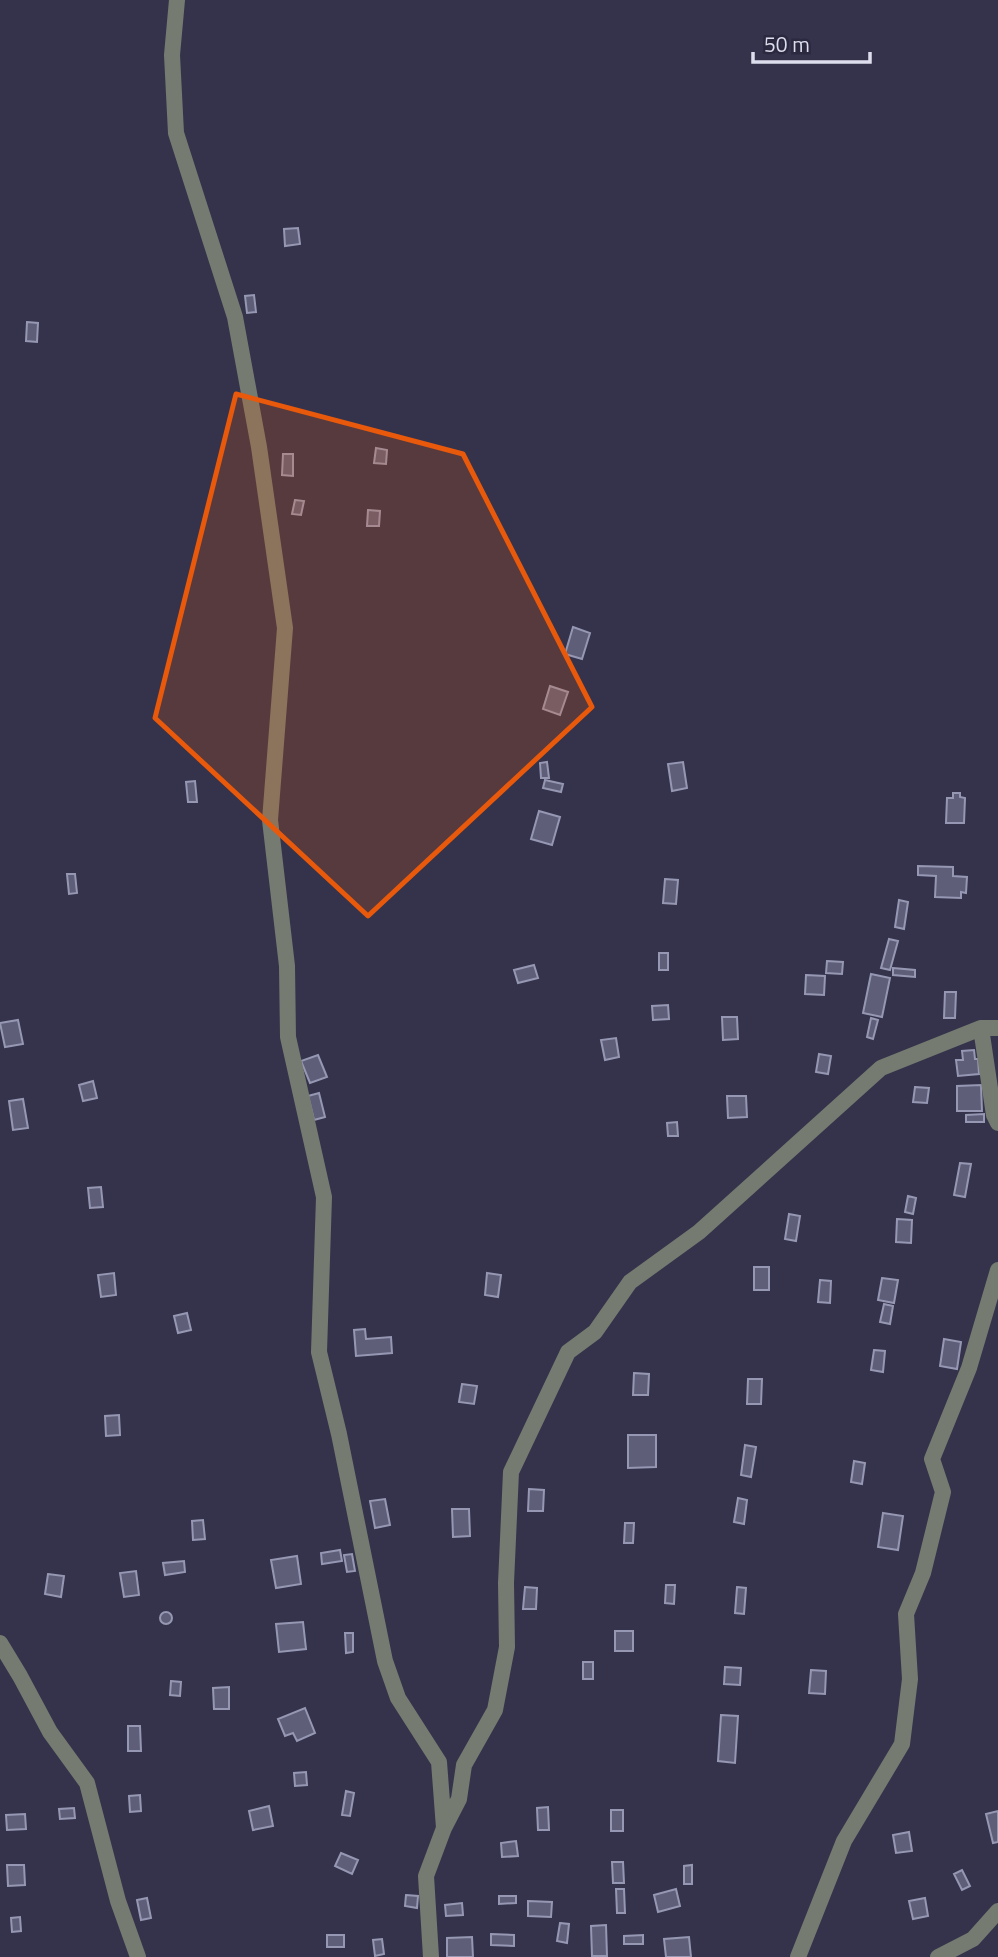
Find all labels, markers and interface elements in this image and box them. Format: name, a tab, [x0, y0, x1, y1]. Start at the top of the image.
scale bar	[753, 21, 870, 65]
text: 50 m	[764, 28, 810, 60]

